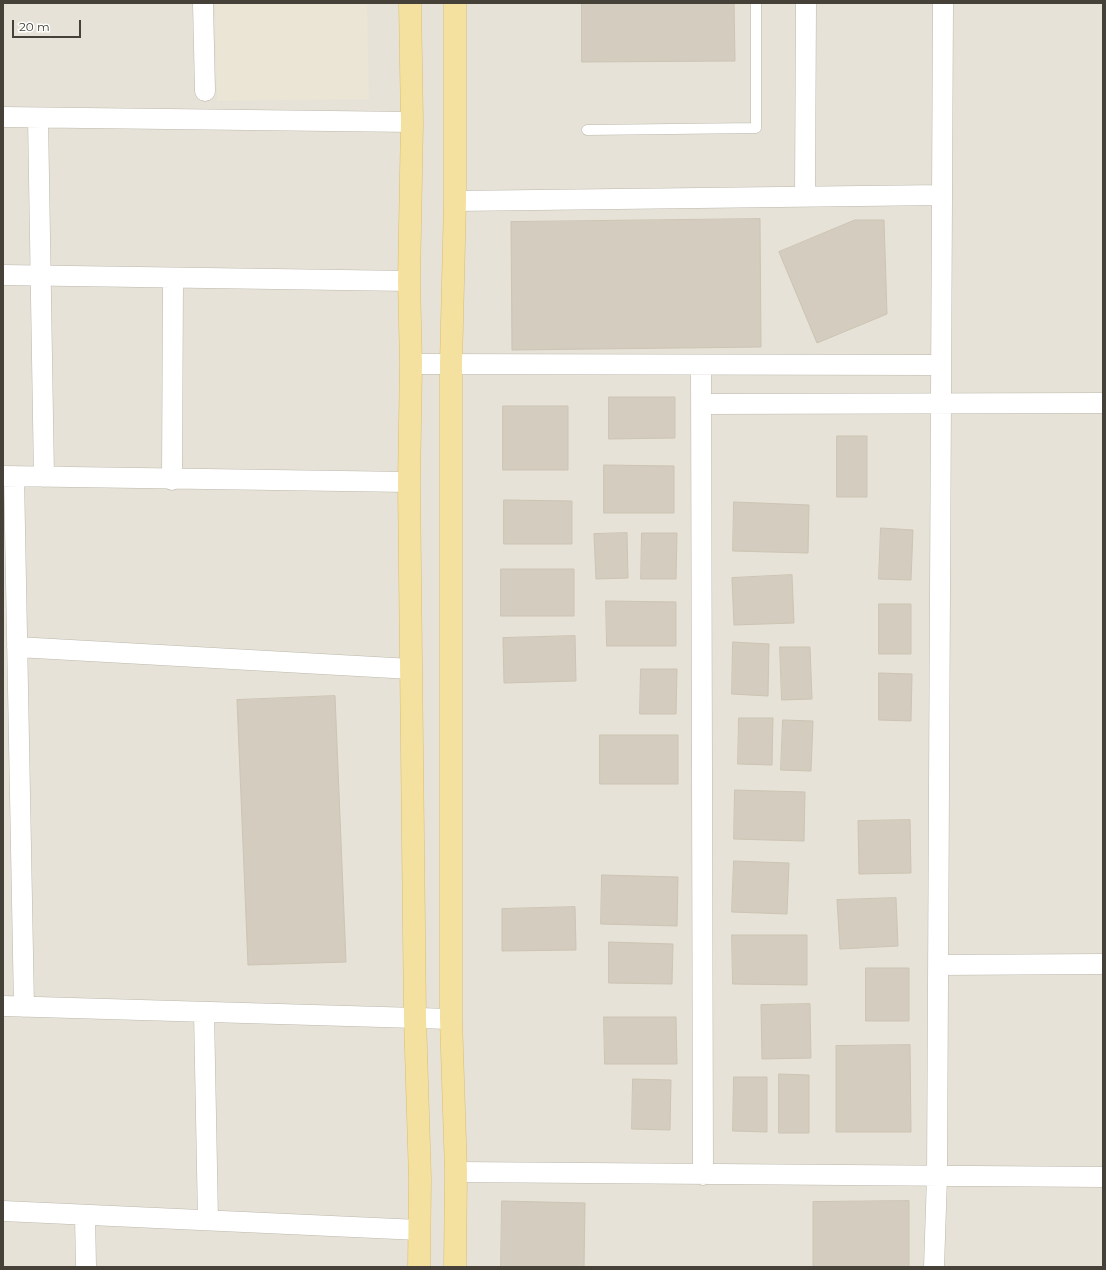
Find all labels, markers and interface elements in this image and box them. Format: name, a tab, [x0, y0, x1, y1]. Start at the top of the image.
scale bar	[14, 12, 83, 38]
text: 20 m	[19, 19, 50, 34]

